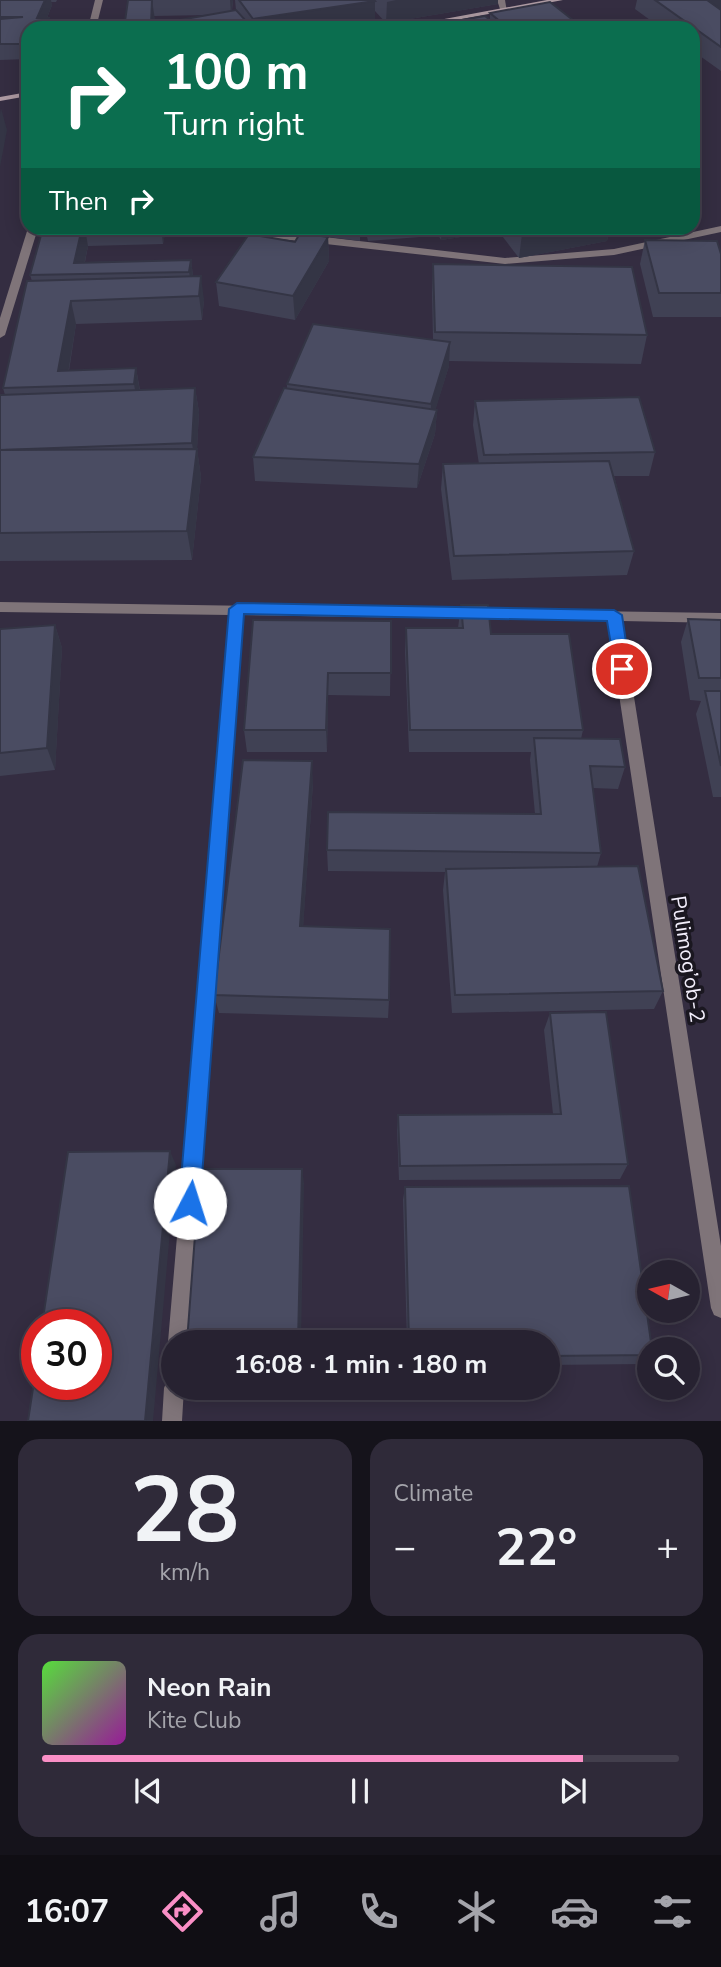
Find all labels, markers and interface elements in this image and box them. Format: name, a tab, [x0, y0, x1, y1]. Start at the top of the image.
text: 100 m	[164, 39, 308, 106]
icon: right	[49, 49, 140, 140]
text: Turn right	[164, 103, 304, 146]
icon: right	[122, 182, 160, 220]
text: Then	[49, 184, 108, 219]
pin	[592, 639, 652, 699]
icon: arrive	[603, 650, 641, 688]
street label: Pulimog’ob-2	[664, 894, 712, 1024]
position arrow	[153, 1166, 227, 1240]
north arrow	[637, 1260, 700, 1323]
map controls	[637, 1260, 700, 1400]
speed limit sign: 30	[21, 1309, 112, 1400]
button: search	[637, 1337, 700, 1400]
text: 16:08 · 1 min · 180 m	[234, 1347, 487, 1382]
text: 28	[130, 1449, 239, 1573]
text: Climate	[394, 1478, 473, 1509]
text: 22°	[495, 1512, 577, 1583]
text: −	[394, 1522, 416, 1573]
text: +	[656, 1522, 679, 1573]
text: km/h	[159, 1557, 210, 1588]
text: Neon Rain	[147, 1670, 272, 1705]
text: Kite Club	[147, 1705, 241, 1736]
icon: previous	[129, 1772, 167, 1810]
icon: pause	[341, 1772, 379, 1810]
icon: next	[554, 1772, 592, 1810]
icon: directions	[158, 1887, 207, 1936]
icon: music	[256, 1887, 305, 1936]
icon: phone	[354, 1887, 403, 1936]
icon: climate	[452, 1887, 501, 1936]
icon: car	[550, 1887, 599, 1936]
icon: filters	[648, 1887, 697, 1936]
text: 16:07	[24, 1890, 109, 1933]

